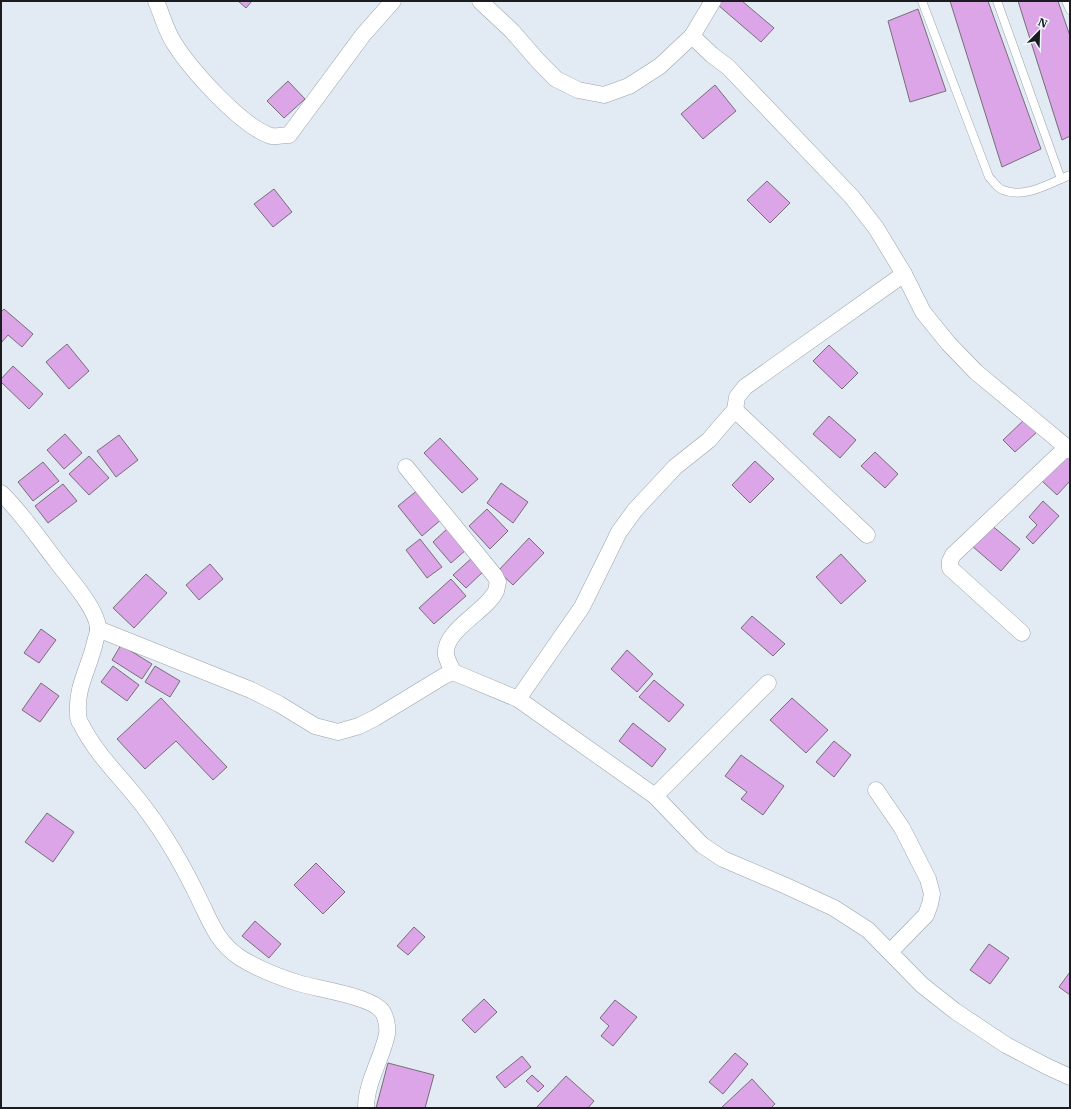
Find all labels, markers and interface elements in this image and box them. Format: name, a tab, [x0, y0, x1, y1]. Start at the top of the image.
north arrow	[1019, 12, 1059, 52]
text: N	[1036, 15, 1050, 31]

